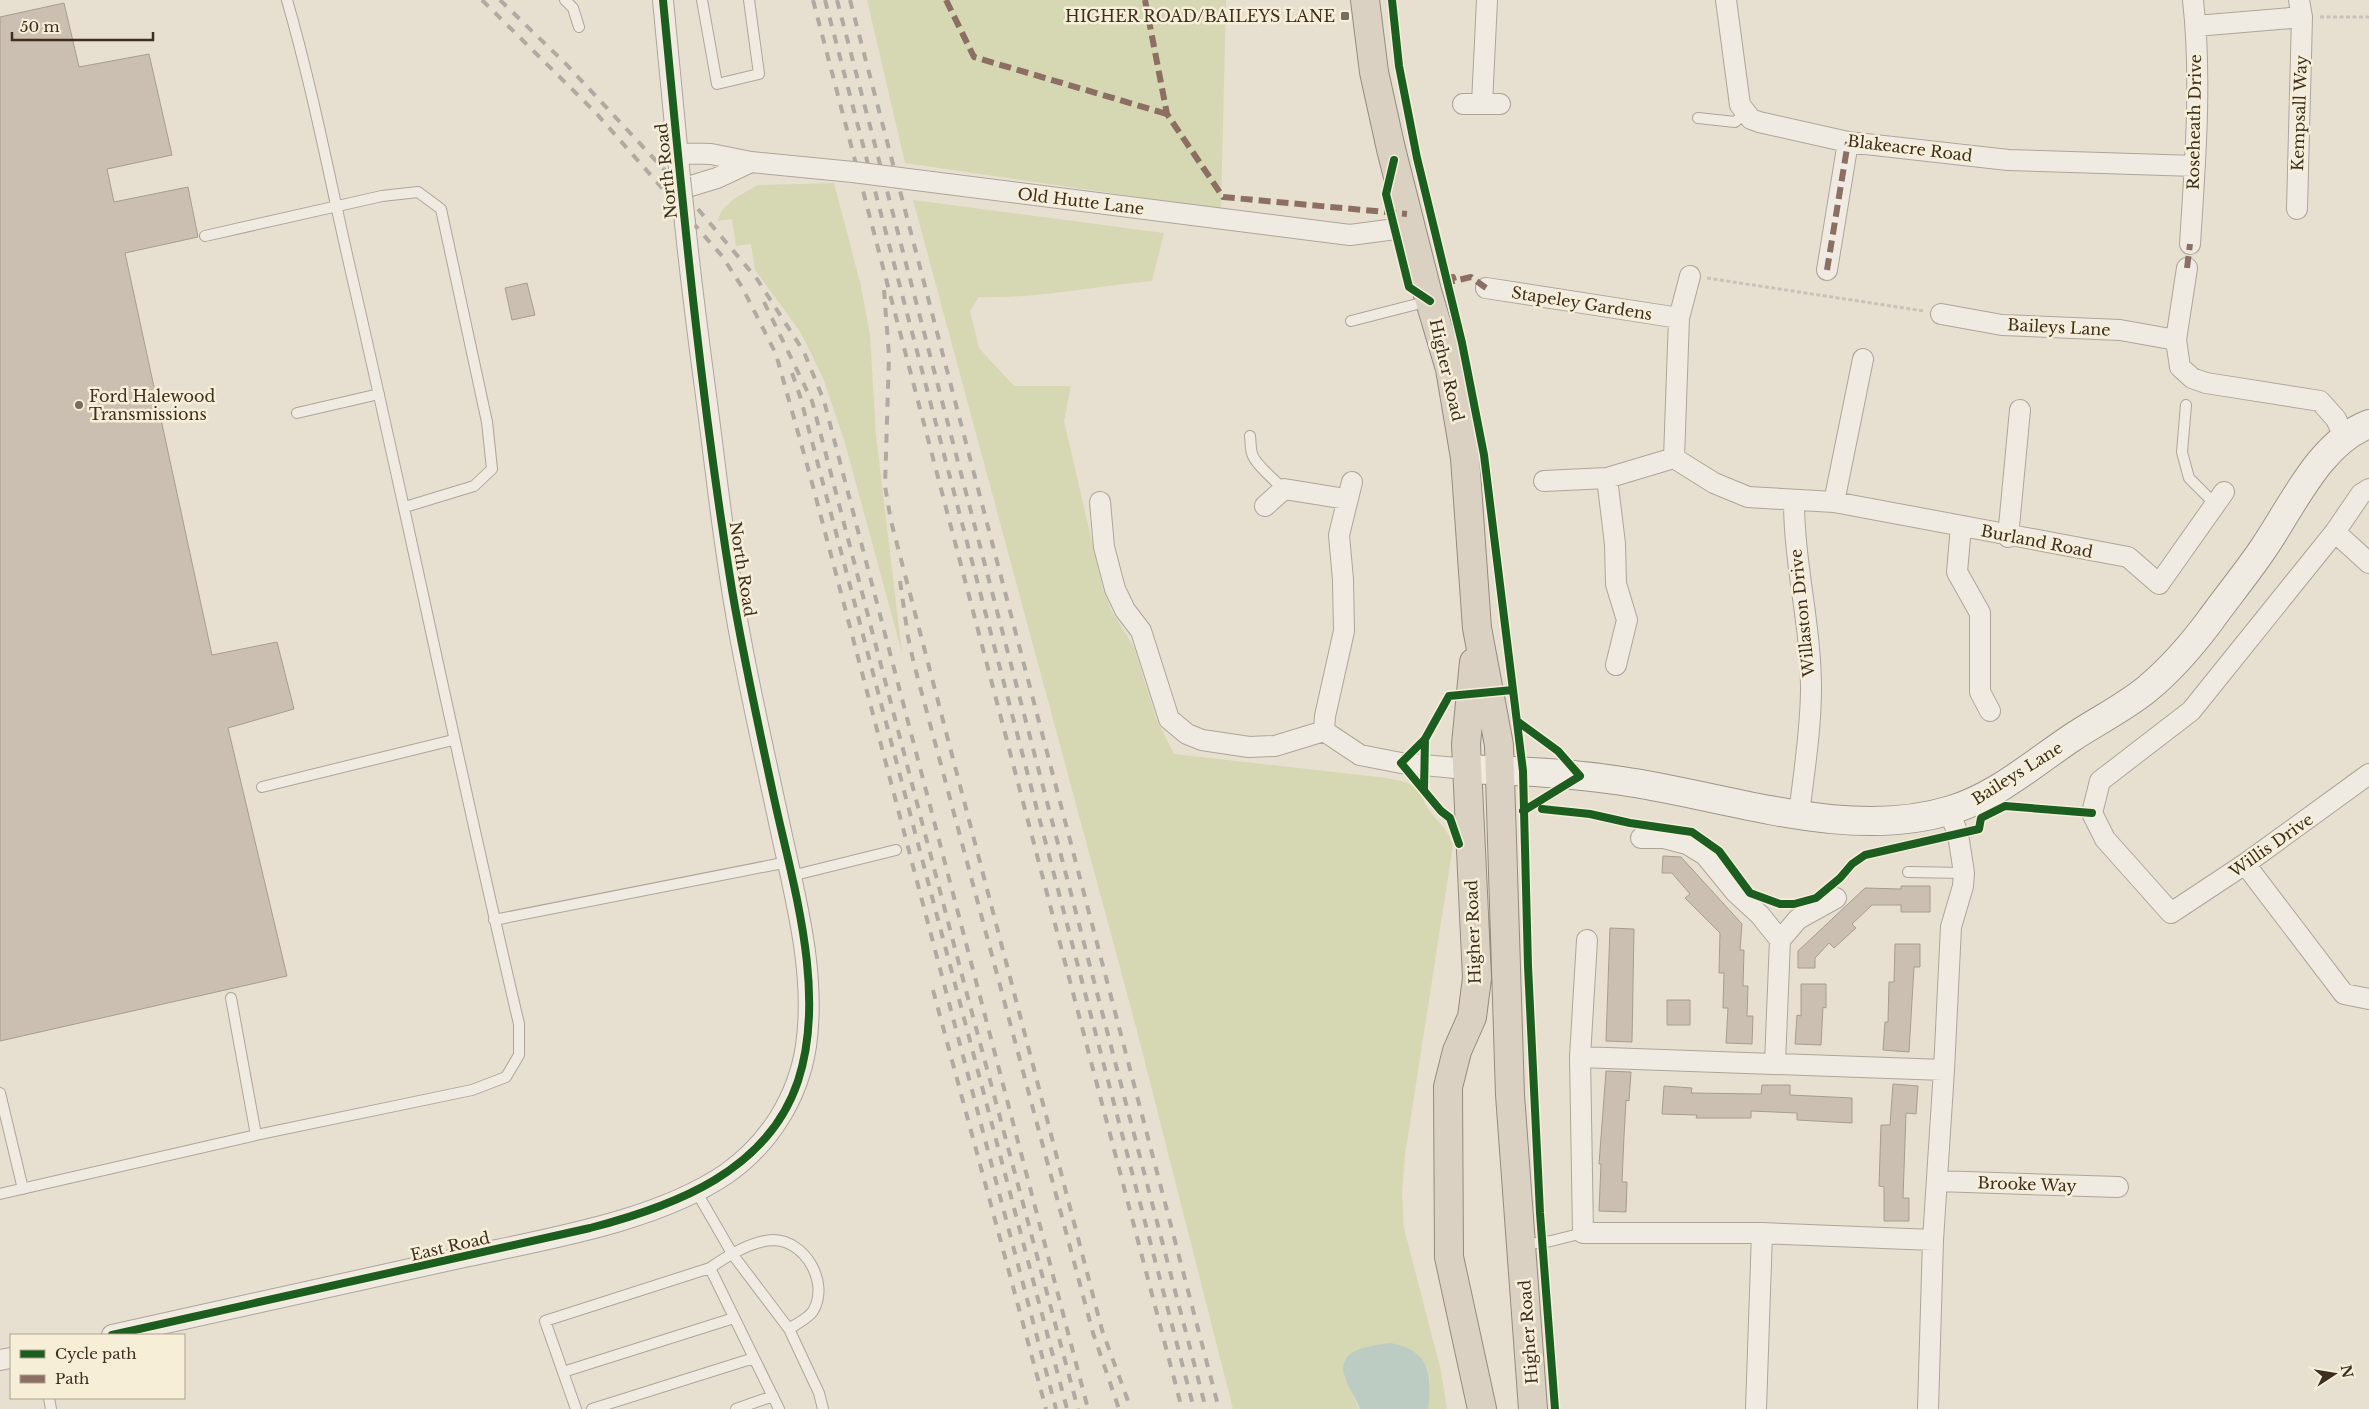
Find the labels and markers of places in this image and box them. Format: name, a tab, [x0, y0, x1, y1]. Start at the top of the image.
place label: HIGHER ROAD/BAILEYS LANE	[1065, 6, 1335, 26]
marker: HIGHER ROAD/BAILEYS LANE	[1339, 10, 1351, 22]
place label: Ford Halewood Transmissions	[89, 386, 216, 424]
marker: Ford Halewood Transmissions	[73, 399, 85, 411]

